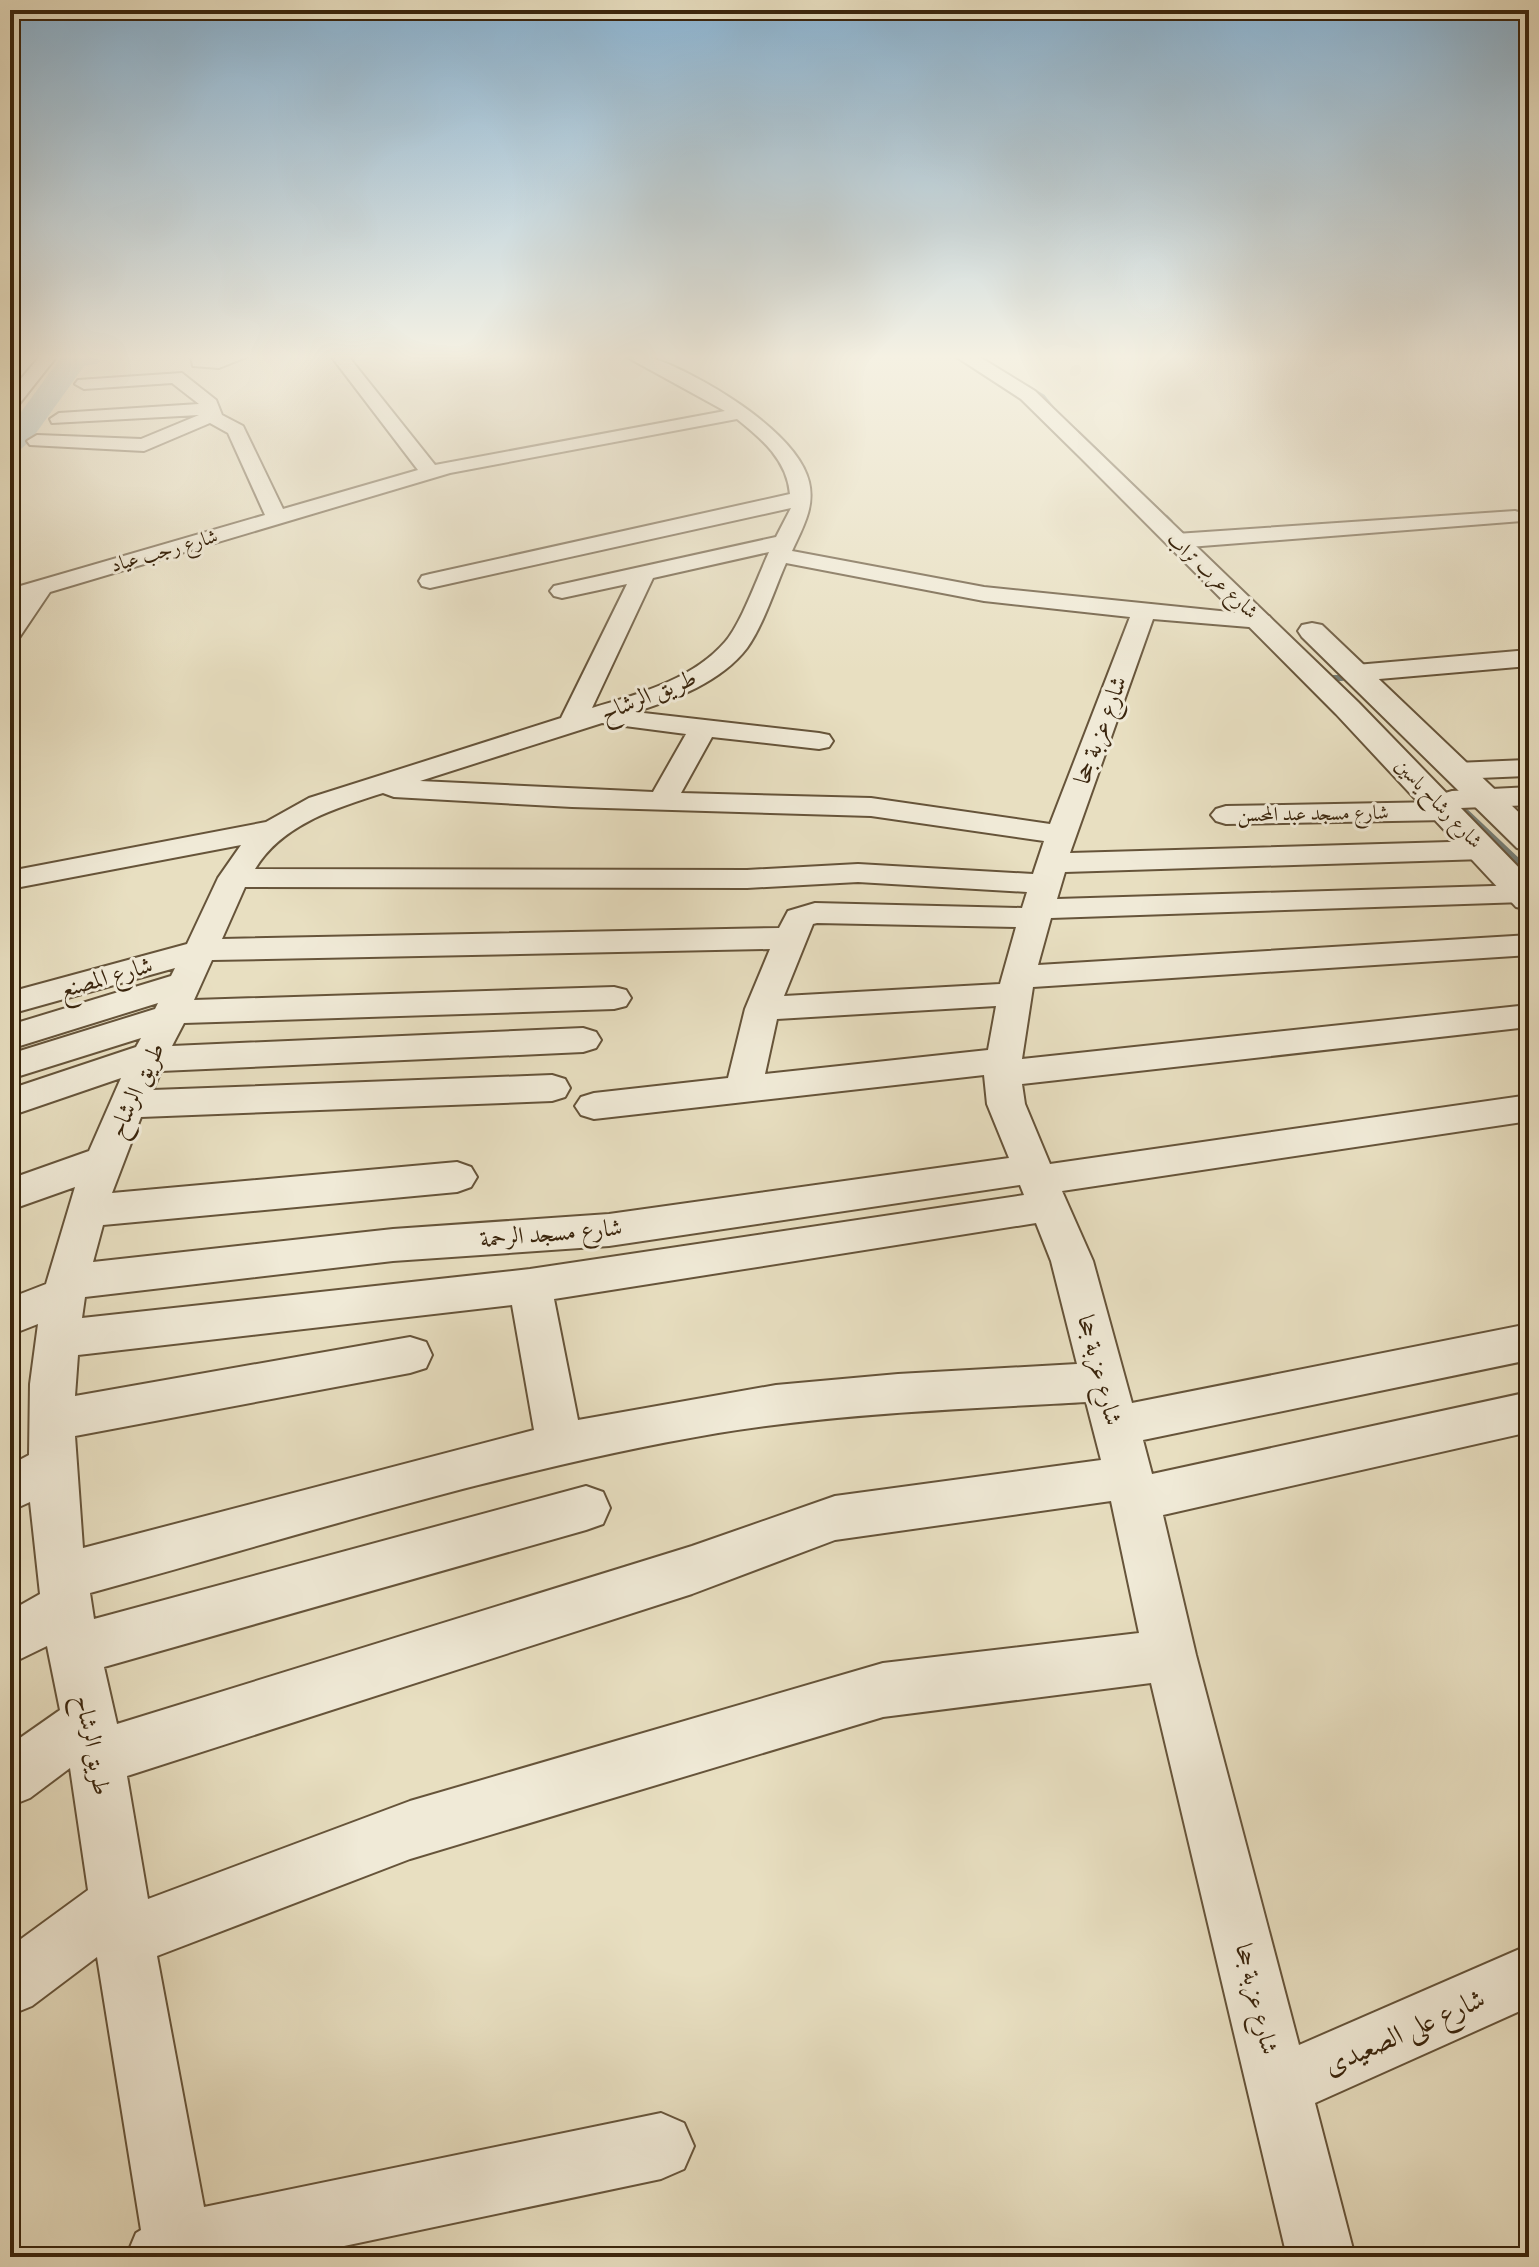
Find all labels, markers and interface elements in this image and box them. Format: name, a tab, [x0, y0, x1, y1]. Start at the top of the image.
street label: شارع رجب عياد	[108, 524, 222, 582]
street label: شارع عرب تراب	[1158, 527, 1263, 628]
street label: طريق الرشاح	[596, 663, 703, 733]
street label: شارع عزبة جحا	[1068, 672, 1138, 790]
street label: شارع رشاح ياسين	[1386, 754, 1487, 857]
street label: شارع مسجد عبد المحسن	[1237, 801, 1389, 832]
street label: شارع المصنع	[56, 950, 158, 1011]
street label: طريق الرشاح	[102, 1038, 176, 1145]
street label: شارع مسجد الرحمة	[479, 1213, 624, 1259]
street label: شارع عزبة جحا	[1066, 1312, 1128, 1430]
street label: طريق الرشاح	[63, 1693, 116, 1799]
street label: شارع عزبة جحا	[1224, 1941, 1284, 2059]
street label: شارع على الصعيدى	[1318, 1981, 1493, 2088]

